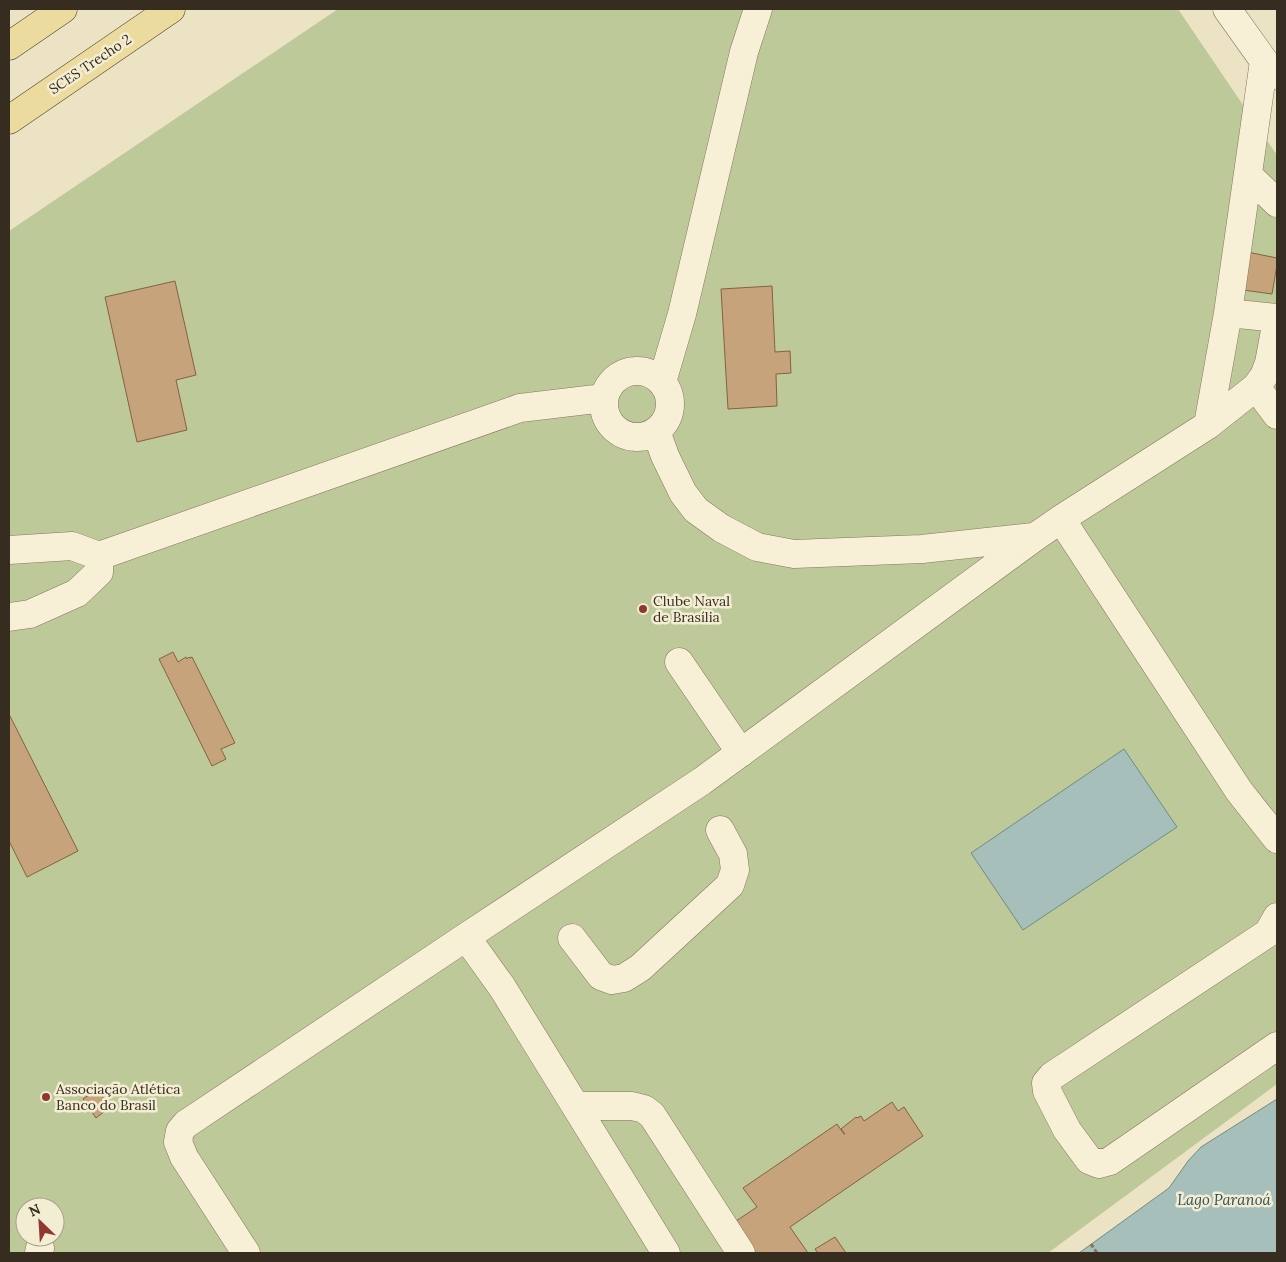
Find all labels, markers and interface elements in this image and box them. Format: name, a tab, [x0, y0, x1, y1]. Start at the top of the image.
street label: SCES Trecho 2	[45, 30, 135, 98]
place label: Clube Naval de Brasília	[653, 592, 730, 626]
marker: Clube Naval de Brasília	[637, 603, 649, 615]
place label: Associação Atlética Banco do Brasil	[55, 1080, 180, 1114]
marker: Associação Atlética Banco do Brasil	[40, 1091, 52, 1103]
water label: Lago Paranoá	[1177, 1190, 1271, 1209]
north arrow	[15, 1197, 65, 1247]
text: N	[26, 1200, 43, 1221]

